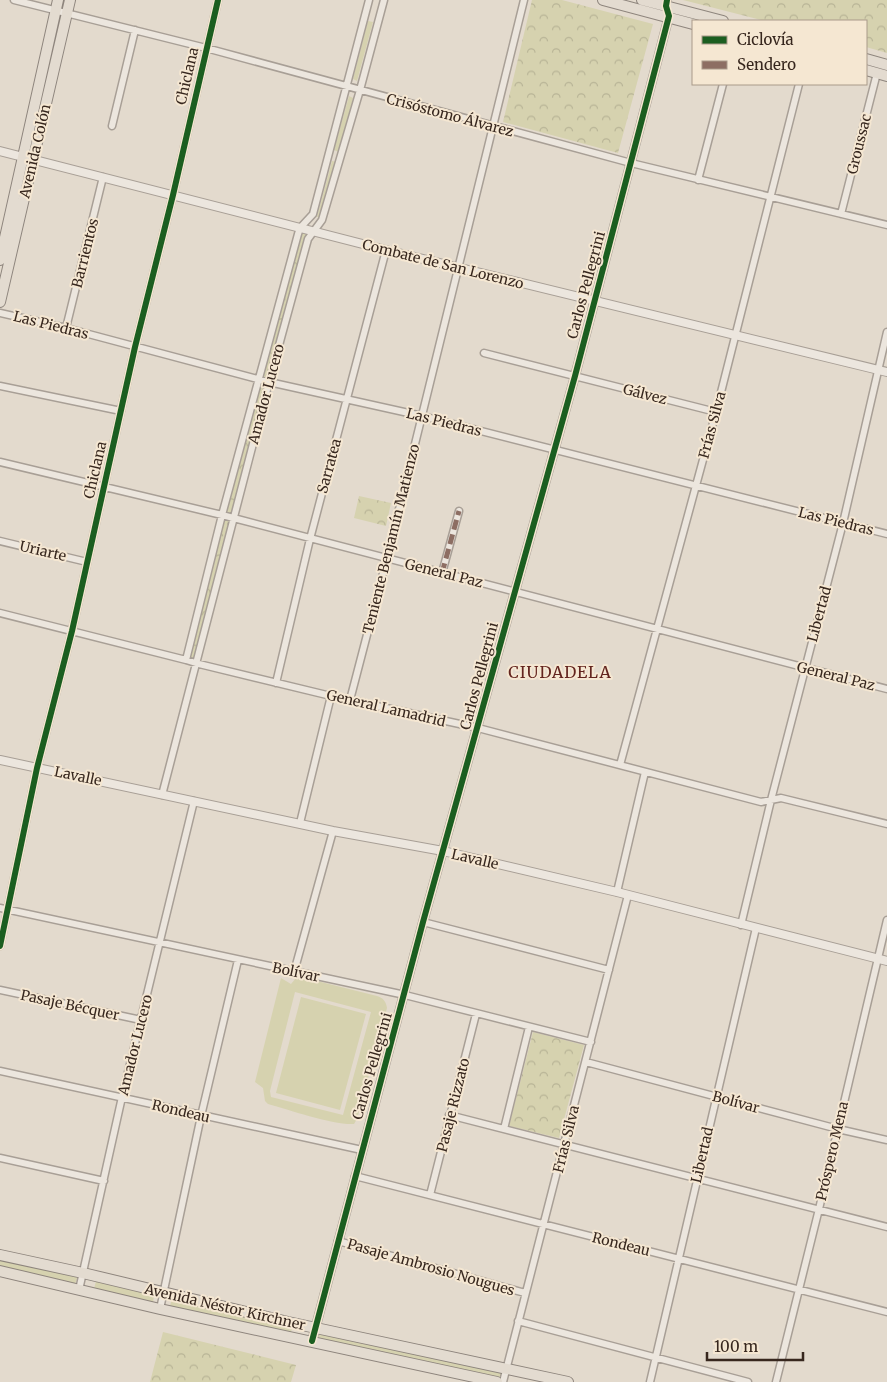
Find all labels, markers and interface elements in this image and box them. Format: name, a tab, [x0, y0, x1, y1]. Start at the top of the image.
legend	[692, 20, 867, 85]
text: Ciclovía	[737, 30, 794, 49]
street label: Chiclana	[172, 45, 202, 106]
text: Sendero	[737, 55, 796, 74]
street label: Crisóstomo Álvarez	[384, 89, 516, 141]
street label: Avenida Colón	[15, 102, 55, 201]
street label: Groussac	[843, 112, 875, 176]
street label: Barrientos	[68, 216, 102, 290]
street label: Carlos Pellegrini	[563, 229, 609, 341]
street label: Combate de San Lorenzo	[360, 235, 526, 293]
street label: Las Piedras	[12, 307, 91, 343]
street label: Amador Lucero	[244, 342, 288, 447]
street label: Gálvez	[621, 380, 669, 408]
street label: Frías Silva	[694, 389, 730, 461]
street label: Las Piedras	[405, 404, 484, 440]
street label: Sarratea	[313, 436, 345, 495]
street label: Chiclana	[80, 439, 110, 500]
street label: Teniente Benjamín Matienzo	[359, 442, 423, 636]
street label: Las Piedras	[797, 503, 876, 539]
street label: Uriarte	[18, 537, 68, 565]
street label: General Paz	[403, 555, 485, 591]
street label: Libertad	[803, 584, 835, 644]
street label: Carlos Pellegrini	[456, 620, 502, 732]
street label: General Paz	[795, 658, 877, 694]
district label: CIUDADELA	[508, 662, 612, 682]
street label: General Lamadrid	[325, 686, 448, 731]
street label: Lavalle	[53, 762, 103, 790]
street label: Lavalle	[450, 845, 500, 873]
street label: Bolívar	[271, 958, 321, 986]
street label: Pasaje Bécquer	[19, 986, 121, 1024]
street label: Amador Lucero	[114, 993, 156, 1098]
street label: Carlos Pellegrini	[348, 1010, 396, 1122]
street label: Pasaje Rizzato	[433, 1056, 473, 1154]
street label: Bolívar	[710, 1087, 762, 1117]
street label: Rondeau	[150, 1096, 212, 1126]
street label: Próspero Mena	[812, 1099, 852, 1202]
street label: Frías Silva	[549, 1103, 583, 1175]
street label: Libertad	[687, 1125, 717, 1185]
street label: Rondeau	[590, 1228, 652, 1260]
street label: Pasaje Ambrosio Nougues	[345, 1234, 517, 1300]
street label: Avenida Néstor Kirchner	[142, 1279, 307, 1334]
scale bar	[707, 1330, 803, 1362]
text: 100 m	[714, 1337, 758, 1356]

